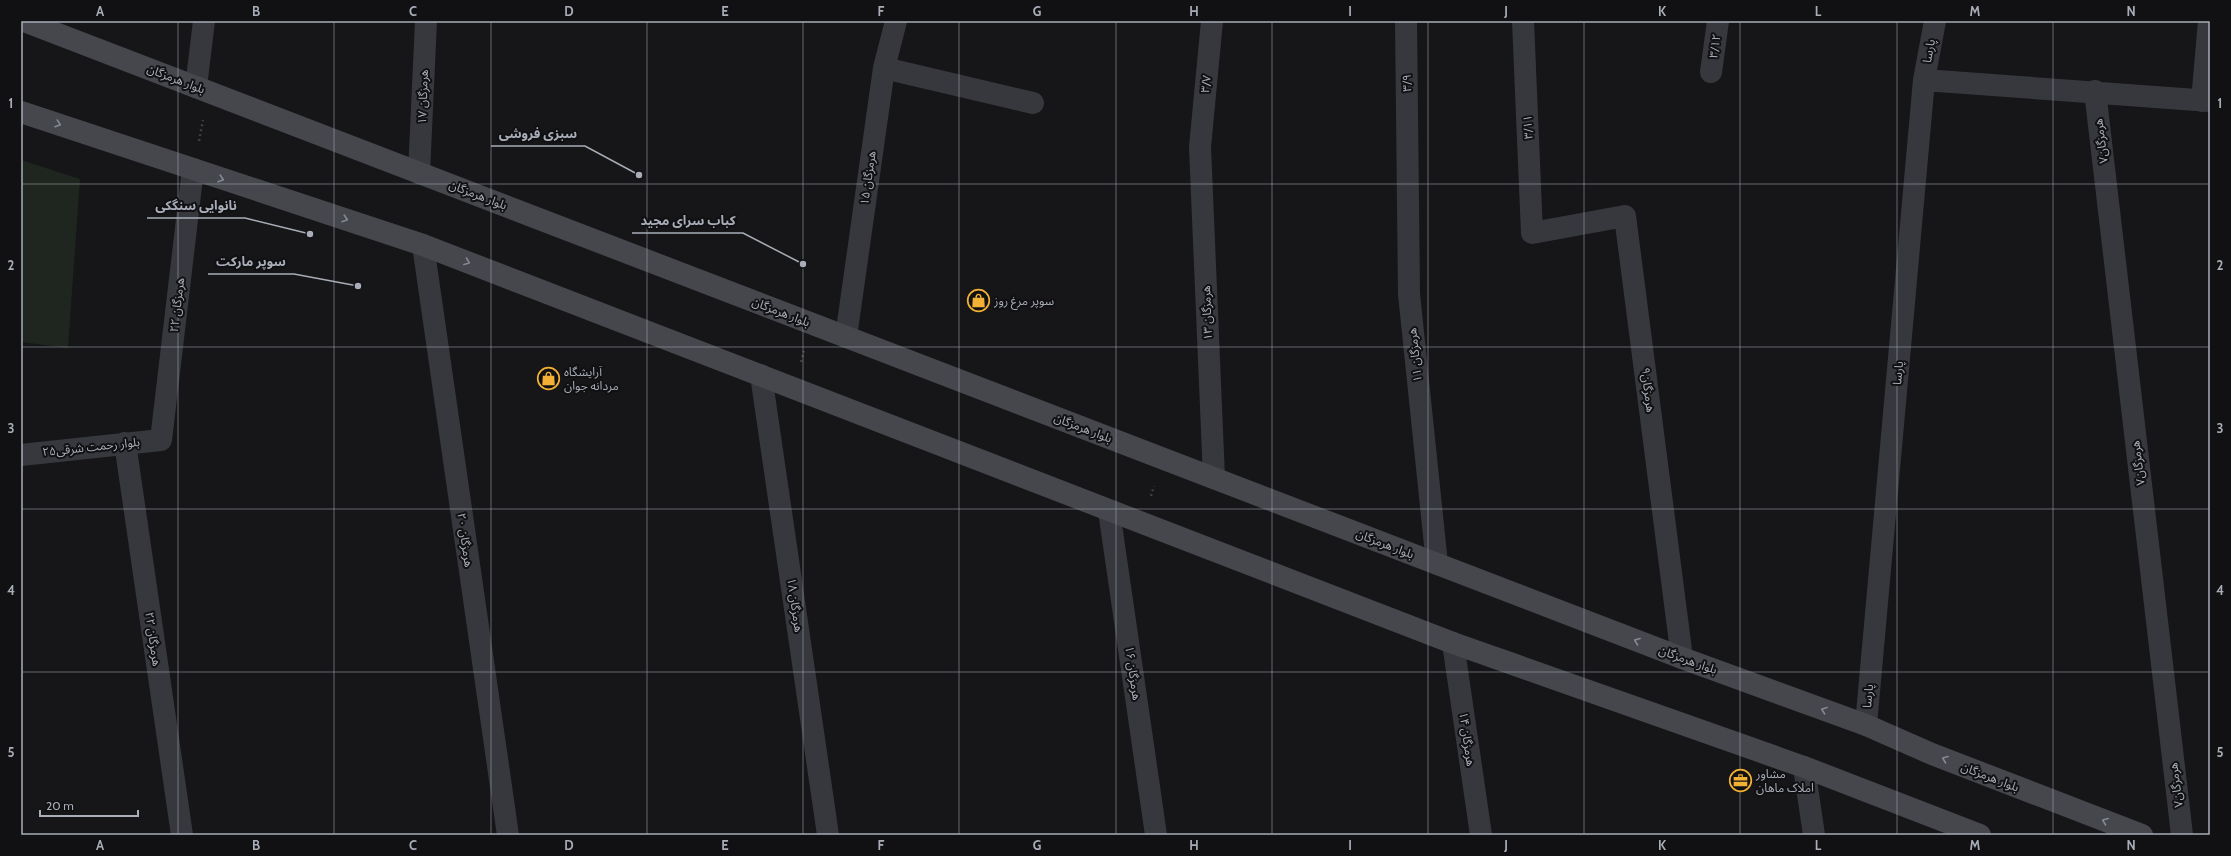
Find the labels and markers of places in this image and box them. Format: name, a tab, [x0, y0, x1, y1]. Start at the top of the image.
callout: سبزی فروشی	[491, 121, 585, 146]
callout: نانوایی سنگکی	[147, 193, 245, 218]
callout: کباب سرای مجید	[632, 208, 743, 233]
callout: سوپر مارکت	[208, 249, 294, 274]
shop icon: سوپر مرغ روز	[965, 288, 991, 314]
place label: سوپر مرغ روز	[993, 293, 1054, 310]
place label: آرایشگاه مردانه جوان	[564, 364, 619, 393]
shop icon: آرایشگاه مردانه جوان	[536, 366, 562, 392]
place label: مشاور املاک ماهان	[1755, 766, 1814, 795]
office icon: مشاور املاک ماهان	[1728, 768, 1754, 794]

